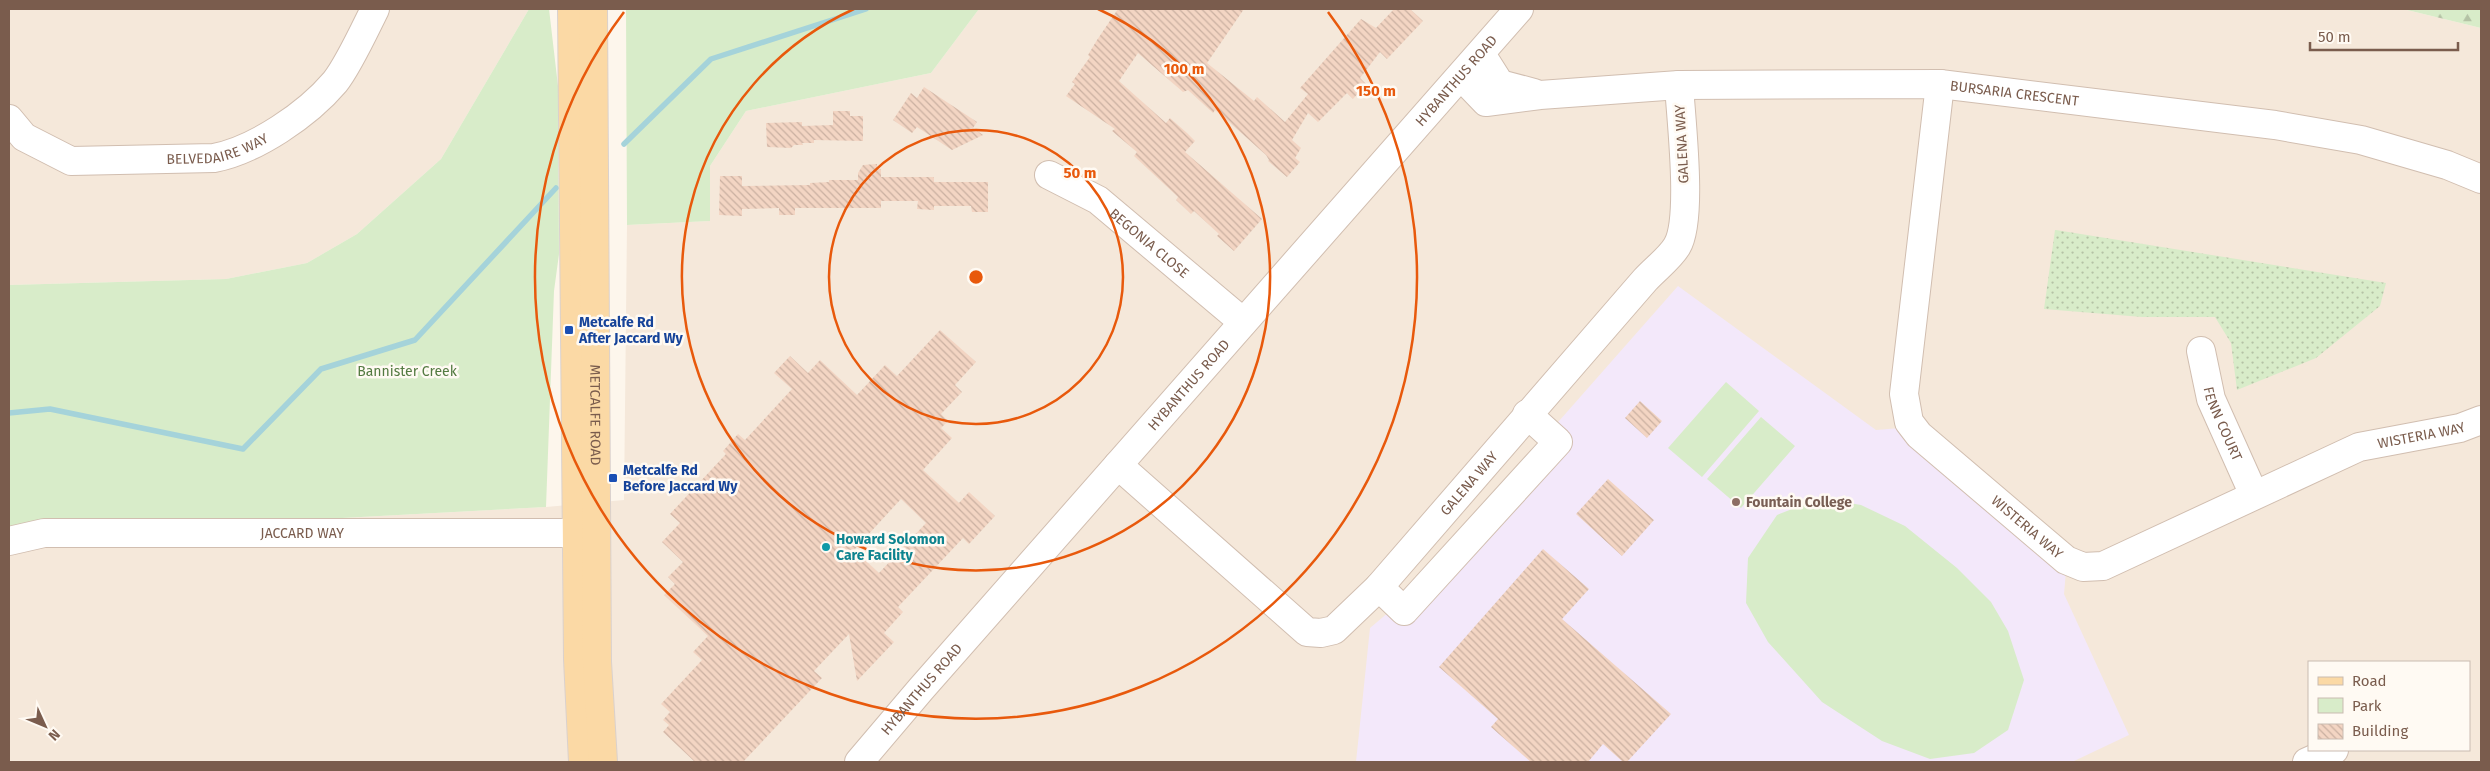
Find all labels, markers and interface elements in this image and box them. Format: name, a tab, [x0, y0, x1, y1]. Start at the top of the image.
scale bar	[2310, 20, 2458, 52]
text: 50 m	[2318, 28, 2351, 46]
street label: HYBANTHUS ROAD	[1412, 32, 1501, 130]
text: 100 m	[1164, 60, 1204, 78]
street label: BURSARIA CRESCENT	[1949, 77, 2081, 110]
text: 150 m	[1356, 82, 1396, 100]
street label: GALENA WAY	[1671, 104, 1693, 184]
street label: BELVEDAIRE WAY	[166, 129, 271, 167]
text: 50 m	[1063, 164, 1097, 182]
street label: BEGONIA CLOSE	[1106, 205, 1193, 281]
centre of rings	[967, 268, 985, 286]
place label: Metcalfe Rd After Jaccard Wy	[578, 314, 684, 347]
marker: Metcalfe Rd After Jaccard Wy	[563, 324, 575, 336]
street label: HYBANTHUS ROAD	[1144, 336, 1233, 434]
park label: Bannister Creek	[357, 363, 458, 380]
street label: METCALFE ROAD	[587, 364, 604, 466]
street label: FENN COURT	[2200, 385, 2246, 464]
street label: WISTERIA WAY	[2376, 418, 2468, 452]
street label: GALENA WAY	[1436, 448, 1501, 519]
place label: Metcalfe Rd Before Jaccard Wy	[623, 462, 738, 495]
marker: Metcalfe Rd Before Jaccard Wy	[607, 472, 619, 484]
street label: WISTERIA WAY	[1988, 492, 2067, 562]
place label: Fountain College	[1746, 494, 1852, 511]
marker: Fountain College	[1730, 496, 1742, 508]
street label: JACCARD WAY	[260, 525, 344, 542]
place label: Howard Solomon Care Facility	[836, 531, 945, 564]
marker: Howard Solomon Care Facility	[820, 541, 832, 553]
street label: HYBANTHUS ROAD	[877, 640, 966, 738]
legend	[2308, 661, 2470, 751]
text: Road	[2352, 672, 2387, 690]
text: Park	[2352, 697, 2382, 715]
north arrow	[20, 701, 70, 751]
text: Building	[2352, 722, 2408, 740]
text: N	[45, 725, 63, 744]

